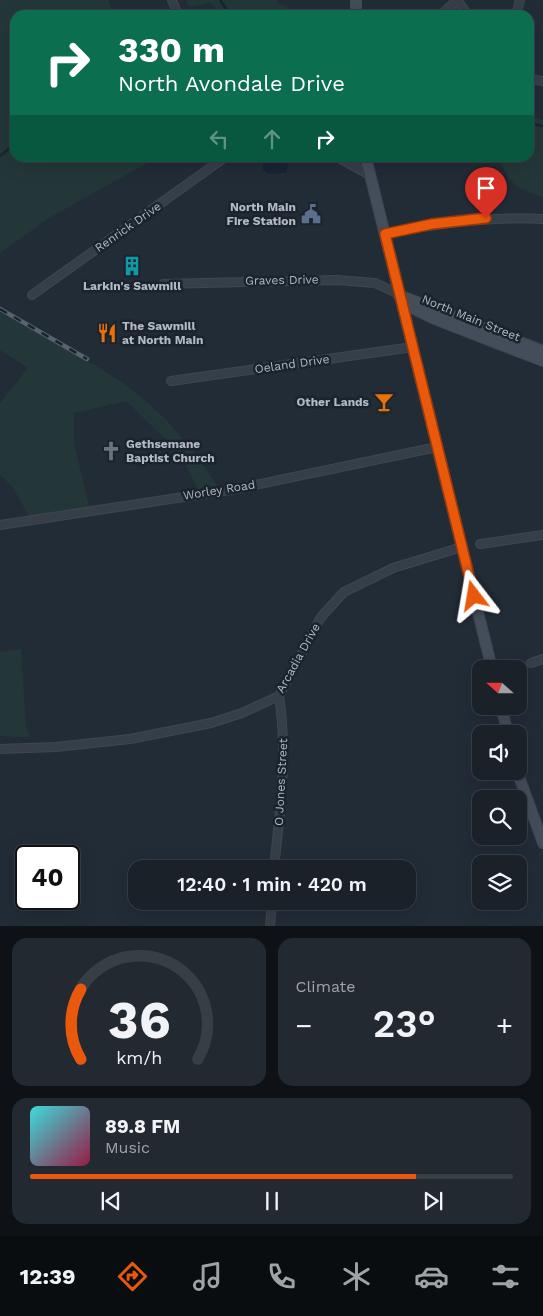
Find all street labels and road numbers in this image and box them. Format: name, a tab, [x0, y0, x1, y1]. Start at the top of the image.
street label: Renrick Drive	[92, 199, 164, 255]
street label: Graves Drive	[245, 272, 319, 288]
street label: North Main Street	[420, 292, 522, 344]
street label: Oeland Drive	[254, 352, 330, 376]
street label: Worley Road	[182, 477, 256, 503]
street label: Arcadia Drive	[273, 621, 323, 695]
street label: O Jones Street	[272, 738, 290, 826]

